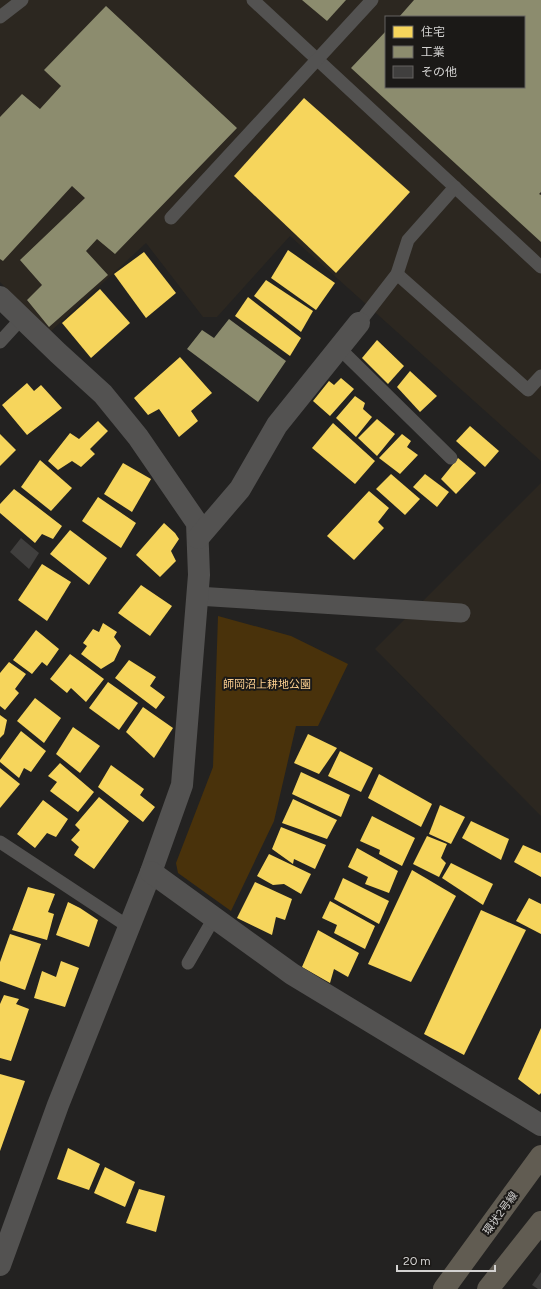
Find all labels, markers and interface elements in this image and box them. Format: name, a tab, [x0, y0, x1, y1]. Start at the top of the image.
legend	[385, 16, 525, 88]
text: 住宅	[421, 25, 445, 39]
text: 工業	[421, 45, 445, 59]
text: その他	[421, 65, 457, 79]
park label: 師岡沼上耕地公園	[223, 678, 311, 691]
street label: 環状2号線	[480, 1189, 520, 1237]
scale bar	[397, 1247, 495, 1273]
text: 20 m	[403, 1254, 431, 1268]

